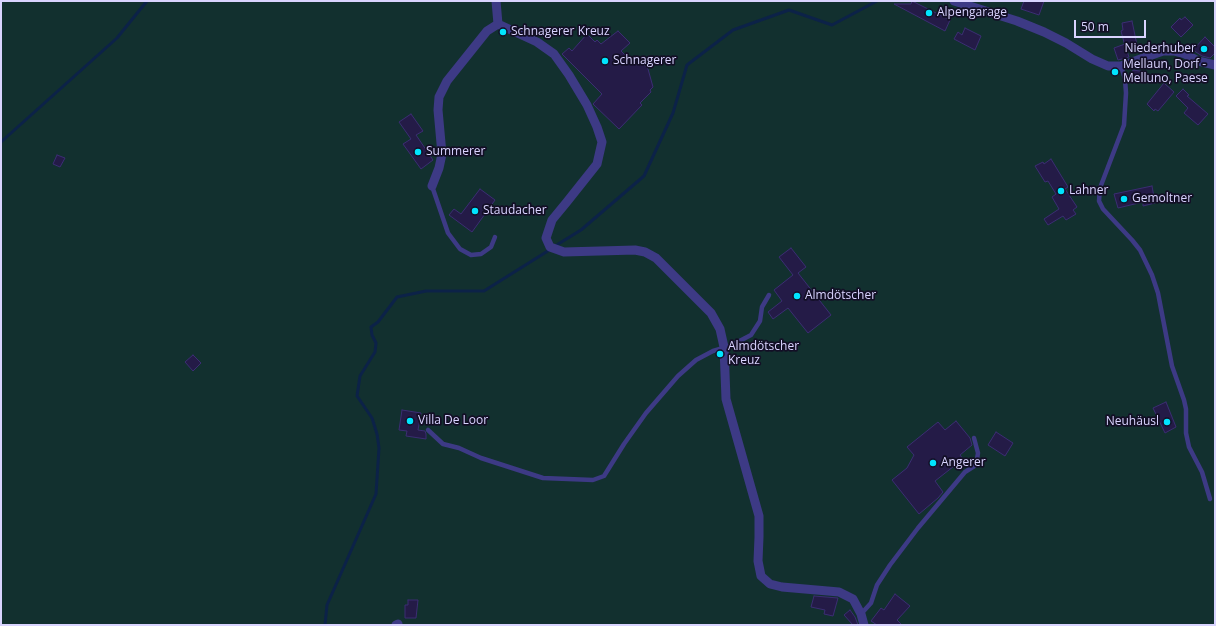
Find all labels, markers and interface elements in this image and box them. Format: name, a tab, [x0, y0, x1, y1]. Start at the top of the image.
place label: Alpengarage	[937, 6, 1007, 20]
marker: Alpengarage	[924, 8, 934, 18]
scale bar	[1076, 12, 1148, 38]
text: 50 m	[1081, 18, 1109, 35]
place label: Schnagerer Kreuz	[511, 25, 610, 39]
marker: Schnagerer Kreuz	[498, 27, 508, 37]
place label: Niederhuber	[1125, 42, 1196, 56]
marker: Niederhuber	[1199, 44, 1209, 54]
place label: Schnagerer	[613, 54, 677, 68]
marker: Schnagerer	[600, 56, 610, 66]
place label: Mellaun, Dorf - Melluno, Paese	[1123, 58, 1208, 86]
marker: Mellaun, Dorf - Melluno, Paese	[1110, 67, 1120, 77]
place label: Summerer	[426, 145, 485, 159]
marker: Summerer	[413, 147, 423, 157]
place label: Lahner	[1069, 184, 1108, 198]
marker: Lahner	[1056, 186, 1066, 196]
place label: Gemoltner	[1132, 192, 1192, 206]
marker: Gemoltner	[1119, 194, 1129, 204]
place label: Staudacher	[483, 204, 547, 218]
marker: Staudacher	[470, 206, 480, 216]
place label: Almdötscher	[805, 289, 876, 303]
marker: Almdötscher	[792, 291, 802, 301]
place label: Almdötscher Kreuz	[728, 340, 799, 368]
marker: Almdötscher Kreuz	[715, 349, 725, 359]
place label: Villa De Loor	[418, 414, 488, 428]
place label: Neuhäusl	[1106, 415, 1159, 429]
marker: Villa De Loor	[405, 416, 415, 426]
marker: Neuhäusl	[1162, 417, 1172, 427]
place label: Angerer	[941, 456, 986, 470]
marker: Angerer	[928, 458, 938, 468]

